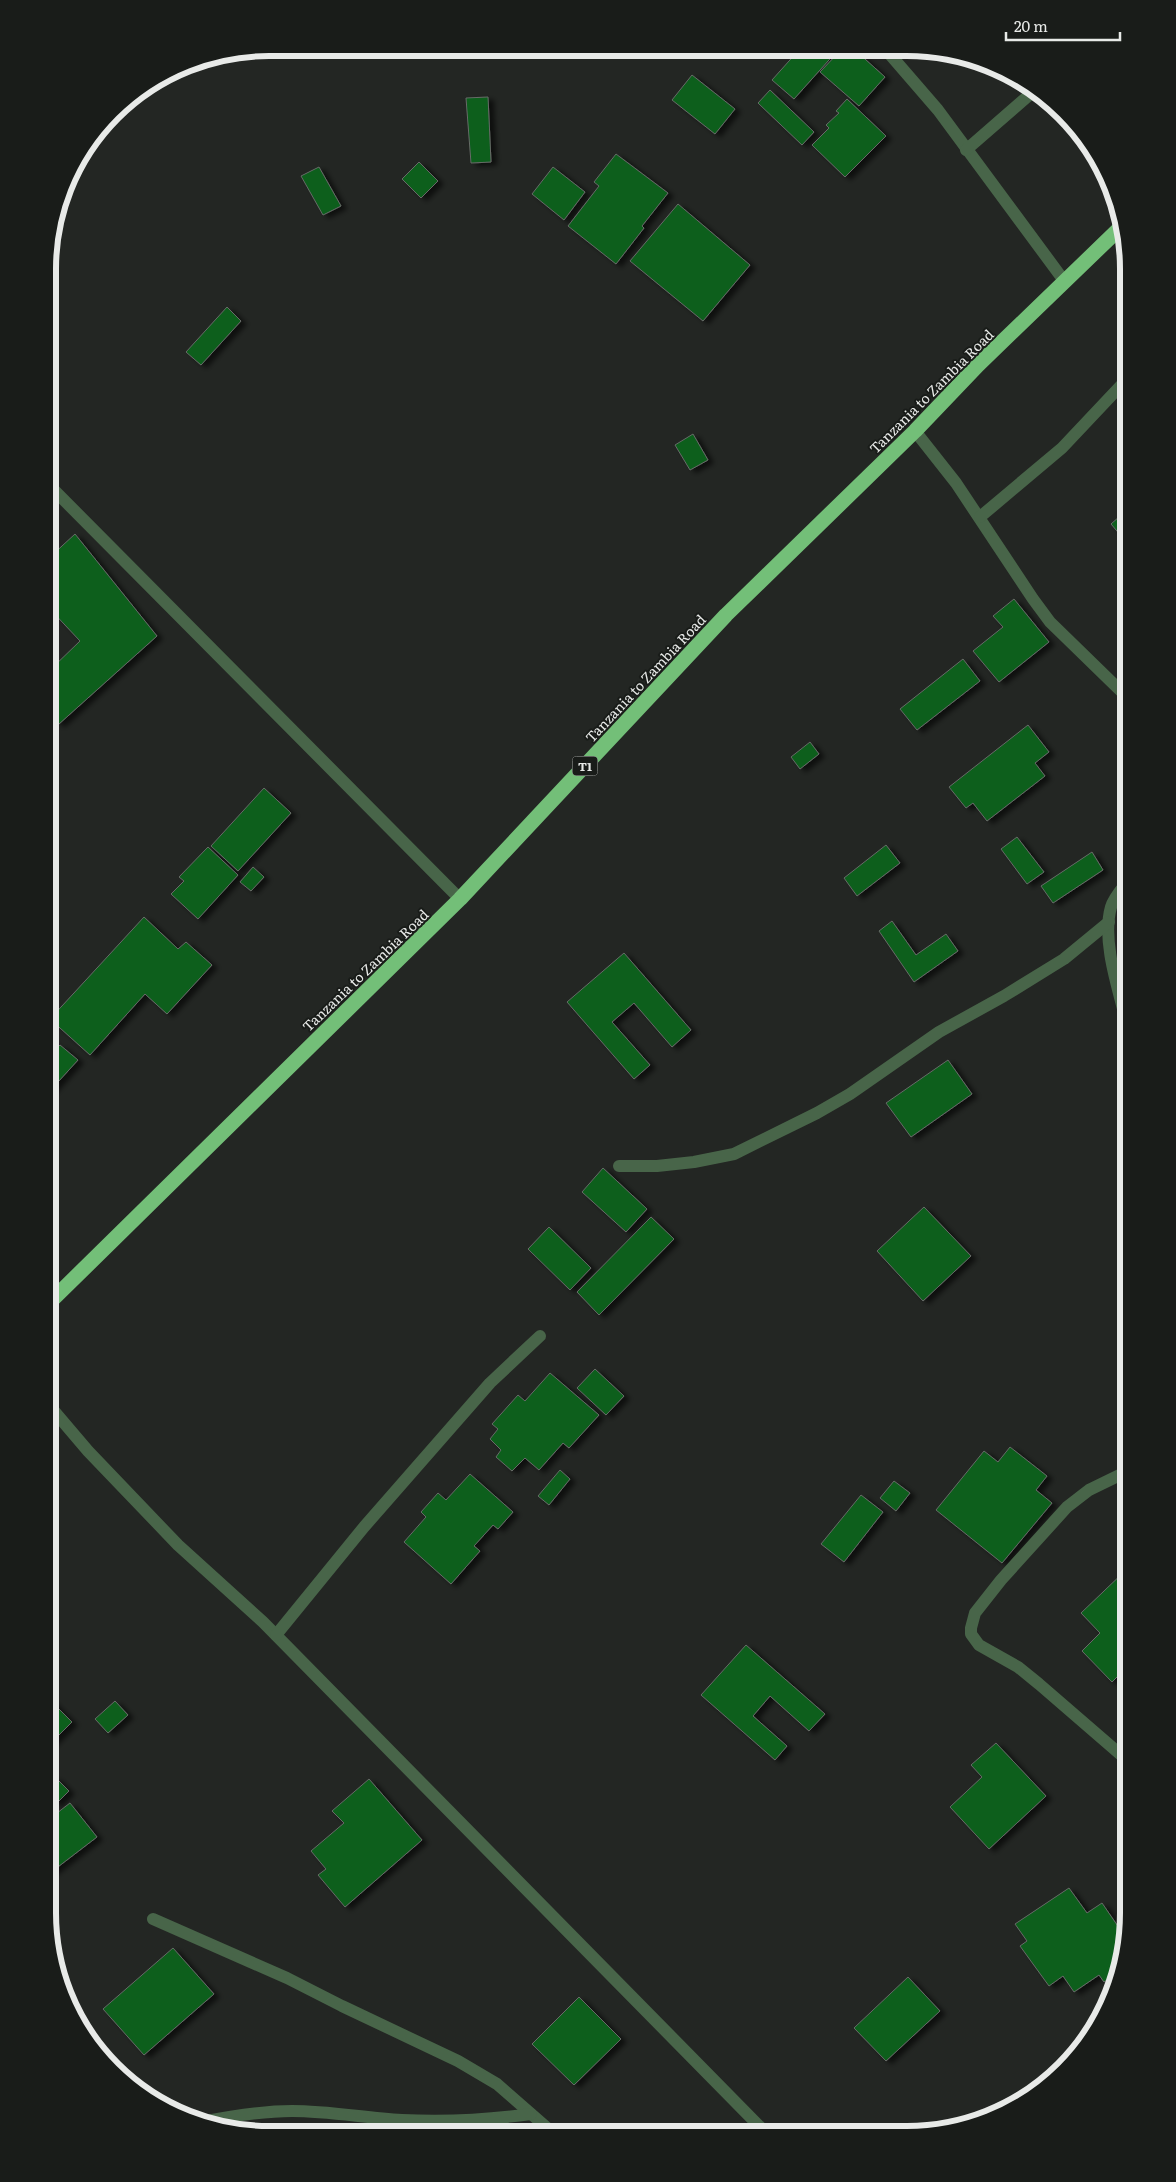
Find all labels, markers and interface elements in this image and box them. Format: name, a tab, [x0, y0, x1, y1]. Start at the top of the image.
scale bar	[1006, 10, 1120, 42]
text: 20 m	[1014, 14, 1048, 37]
street label: Tanzania to Zambia Road	[864, 324, 998, 458]
street label: Tanzania to Zambia Road	[580, 609, 710, 746]
road number: T1	[572, 756, 598, 776]
street label: Tanzania to Zambia Road	[298, 904, 433, 1036]

